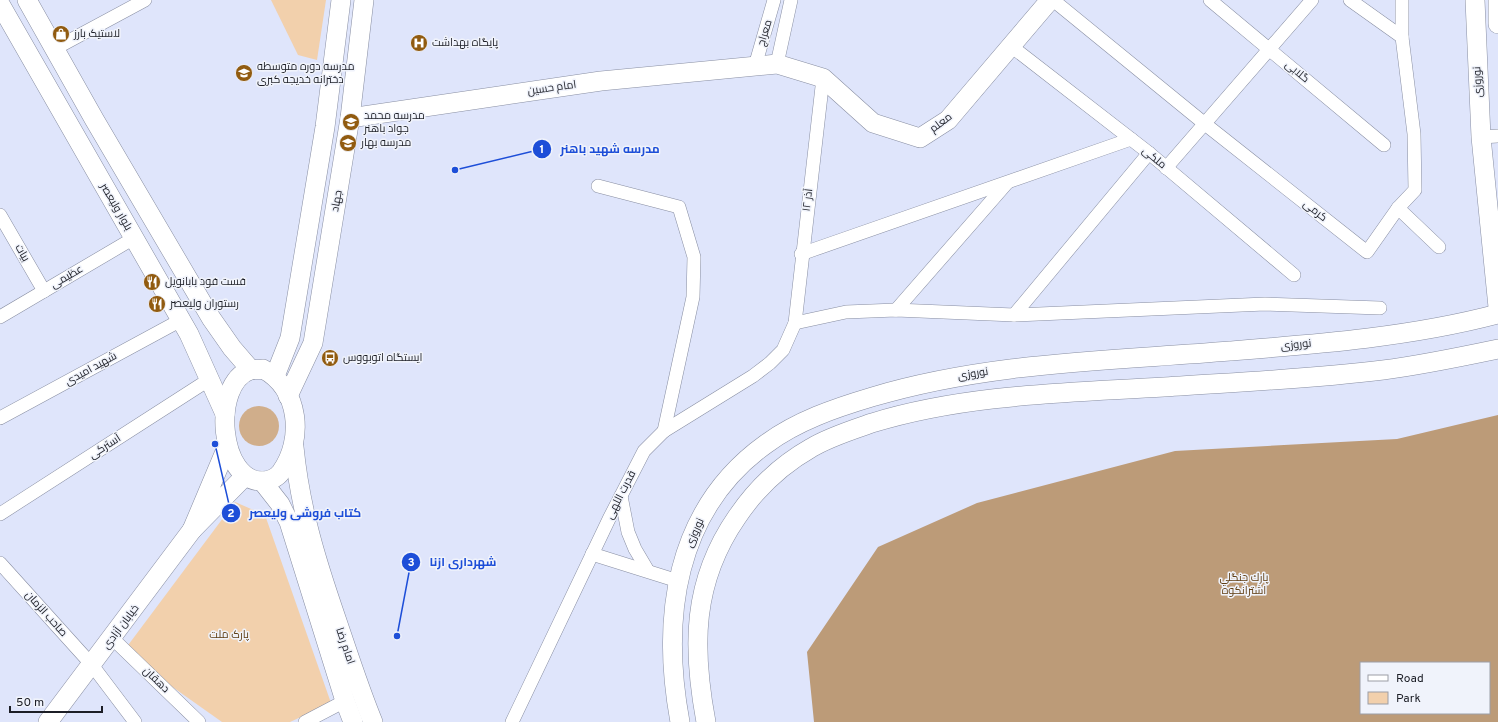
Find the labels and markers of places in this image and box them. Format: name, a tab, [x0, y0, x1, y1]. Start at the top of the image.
shop icon: لاستیک بارز	[51, 24, 71, 44]
place label: لاستیک بارز	[73, 27, 120, 41]
hospital icon: پایگاه بهداشت	[409, 33, 429, 53]
place label: پایگاه بهداشت	[432, 36, 498, 50]
place label: مدرسه دوره متوسطه دخترانه خدیجه کبری	[257, 60, 354, 87]
school or university icon: مدرسه دوره متوسطه دخترانه خدیجه کبری	[234, 63, 254, 83]
place label: مدرسه محمد جواد باهنر	[363, 109, 425, 136]
school or university icon: مدرسه محمد جواد باهنر	[341, 112, 361, 132]
school or university icon: مدرسه بهار	[338, 133, 358, 153]
place label: مدرسه بهار	[360, 136, 411, 150]
callout: مدرسه شهید باهنر	[532, 137, 667, 161]
restaurant icon: فست فود بابانویل	[142, 272, 162, 292]
place label: فست فود بابانویل	[165, 275, 246, 289]
restaurant icon: رستوران ولیعصر	[147, 294, 167, 314]
place label: رستوران ولیعصر	[169, 297, 239, 311]
bus stop icon: ایستگاه اتوبووس	[320, 348, 340, 368]
place label: ایستگاه اتوبووس	[343, 351, 423, 365]
callout: کتاب فروشی ولیعصر	[221, 501, 369, 525]
callout: شهرداری ازنا	[401, 550, 504, 574]

